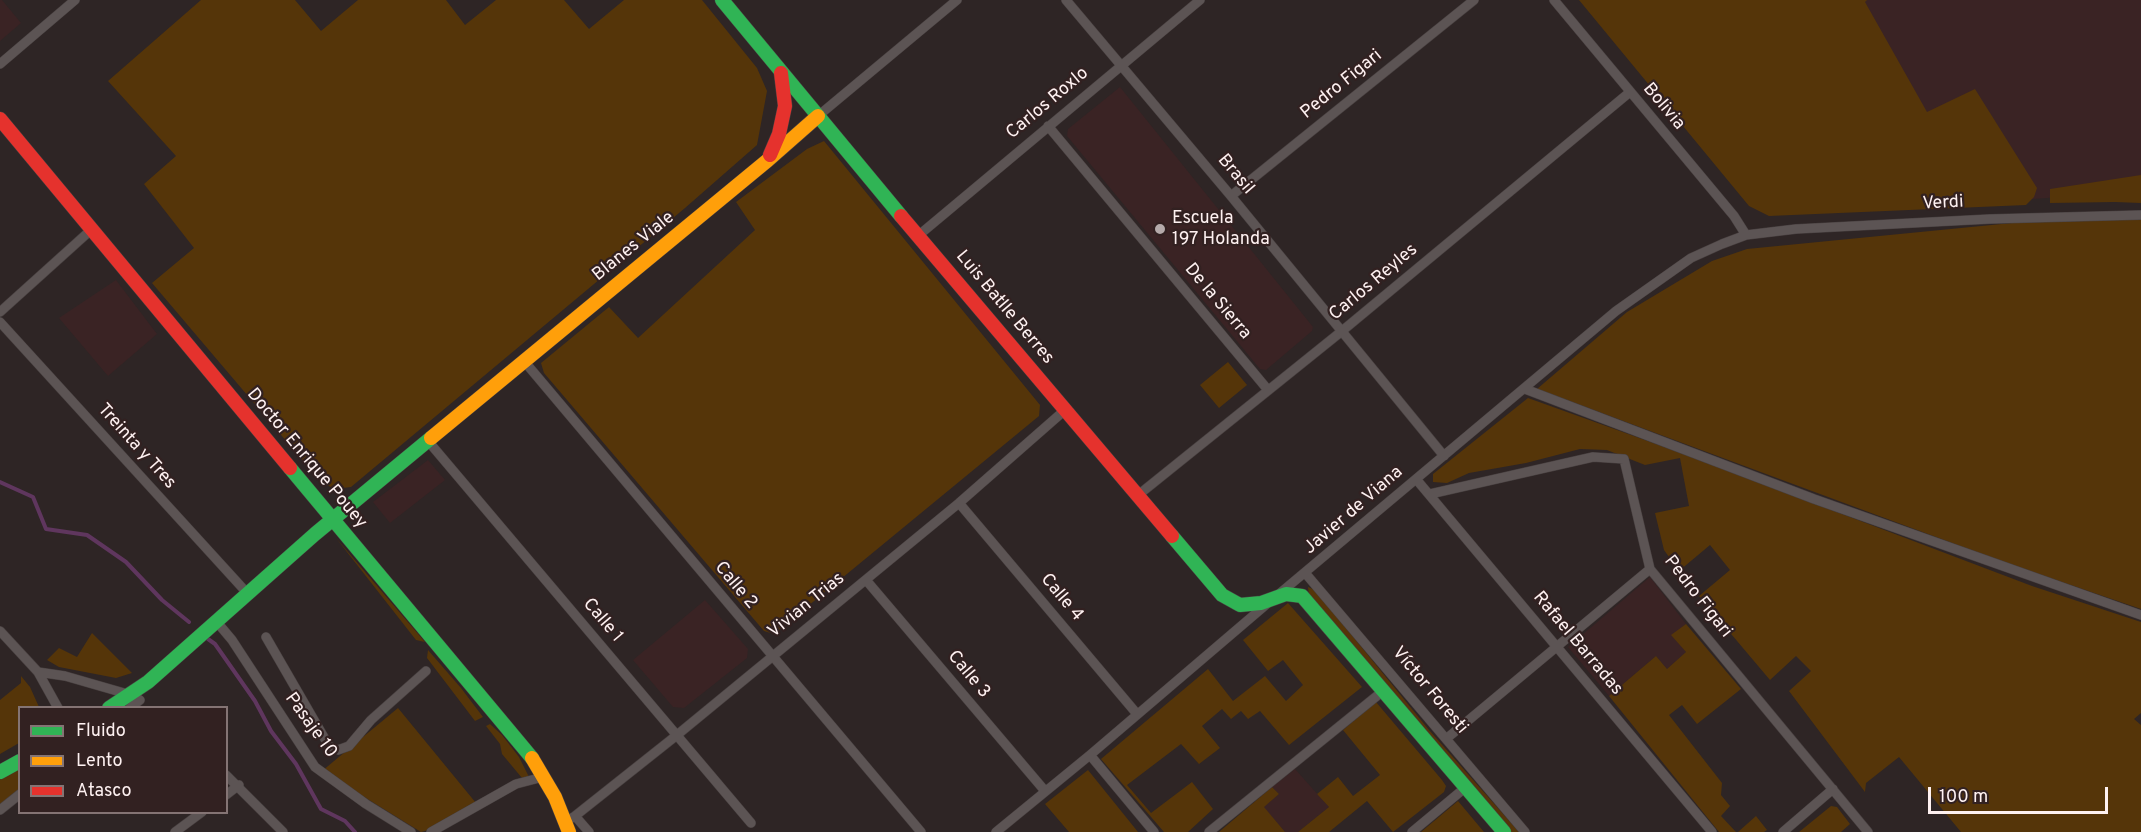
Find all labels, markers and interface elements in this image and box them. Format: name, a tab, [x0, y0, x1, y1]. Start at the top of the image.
street label: Pedro Figari	[1297, 46, 1387, 124]
street label: Carlos Roxlo	[1002, 63, 1094, 145]
street label: Bolivia	[1637, 79, 1689, 135]
street label: Brasil	[1212, 151, 1258, 199]
street label: Verdi	[1922, 192, 1964, 216]
street label: Blanes Viale	[589, 207, 679, 287]
place label: Escuela 197 Holanda	[1172, 208, 1270, 250]
marker: Escuela 197 Holanda	[1153, 222, 1167, 236]
street label: Carlos Reyles	[1325, 240, 1423, 326]
street label: Luis Batlle Berres	[950, 247, 1058, 369]
street label: De la Sierra	[1179, 260, 1255, 344]
street label: Doctor Enrique Pouey	[241, 385, 371, 533]
street label: Treinta y Tres	[92, 400, 180, 494]
street label: Javier de Viana	[1300, 462, 1408, 560]
street label: Pedro Figari	[1658, 552, 1736, 642]
street label: Calle 2	[709, 558, 761, 614]
street label: Vivian Trias	[764, 569, 850, 643]
street label: Calle 4	[1035, 570, 1087, 626]
street label: Rafael Barradas	[1527, 588, 1627, 700]
street label: Calle 1	[577, 594, 627, 648]
street label: Víctor Foresti	[1386, 643, 1472, 739]
street label: Calle 3	[942, 647, 994, 703]
street label: Pasaje 10	[279, 689, 341, 763]
legend	[18, 706, 228, 814]
text: Fluido	[76, 720, 126, 743]
text: Lento	[76, 750, 122, 773]
scale bar	[1931, 775, 2111, 813]
text: Atasco	[76, 780, 132, 803]
text: 100 m	[1939, 786, 1988, 809]

